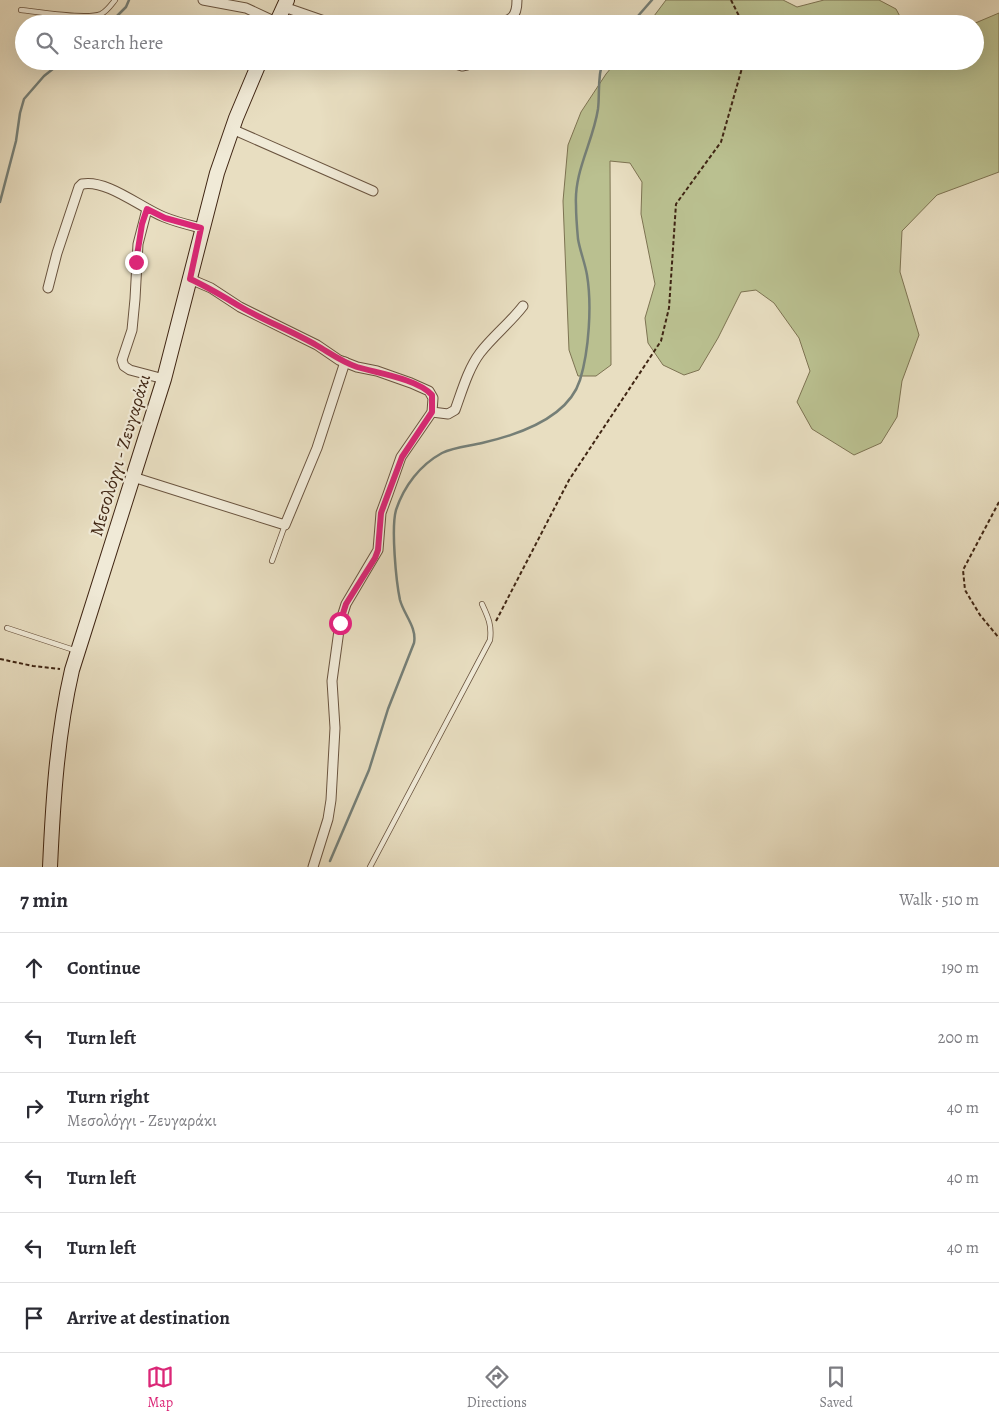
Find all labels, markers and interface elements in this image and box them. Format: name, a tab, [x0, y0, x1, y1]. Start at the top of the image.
search box	[15, 15, 984, 70]
icon: search	[33, 29, 61, 57]
text: Search here	[73, 30, 163, 56]
route end	[125, 251, 148, 274]
street label: Μεσολόγγι - Ζευγαράκι	[84, 371, 156, 539]
route start	[329, 612, 352, 635]
text: 7 min	[20, 886, 68, 914]
text: Walk · 510 m	[899, 889, 979, 911]
icon: ahead	[20, 954, 48, 982]
text: Continue	[67, 955, 141, 981]
text: 190 m	[941, 957, 979, 979]
icon: left	[20, 1024, 48, 1052]
text: Turn left	[67, 1025, 136, 1051]
text: 200 m	[938, 1027, 979, 1049]
text: Turn right	[67, 1084, 149, 1110]
icon: right	[20, 1094, 48, 1122]
text: 40 m	[947, 1097, 979, 1119]
text: Μεσολόγγι - Ζευγαράκι	[67, 1110, 217, 1132]
icon: left	[20, 1164, 48, 1192]
text: Turn left	[67, 1165, 136, 1191]
text: 40 m	[947, 1167, 979, 1189]
icon: left	[20, 1234, 48, 1262]
text: Turn left	[67, 1235, 136, 1261]
text: 40 m	[947, 1237, 979, 1259]
icon: arrive	[20, 1304, 48, 1332]
text: Arrive at destination	[67, 1305, 230, 1331]
tab: Map	[146, 1363, 174, 1412]
tab: Directions	[467, 1363, 527, 1412]
tab: Saved	[820, 1363, 853, 1412]

